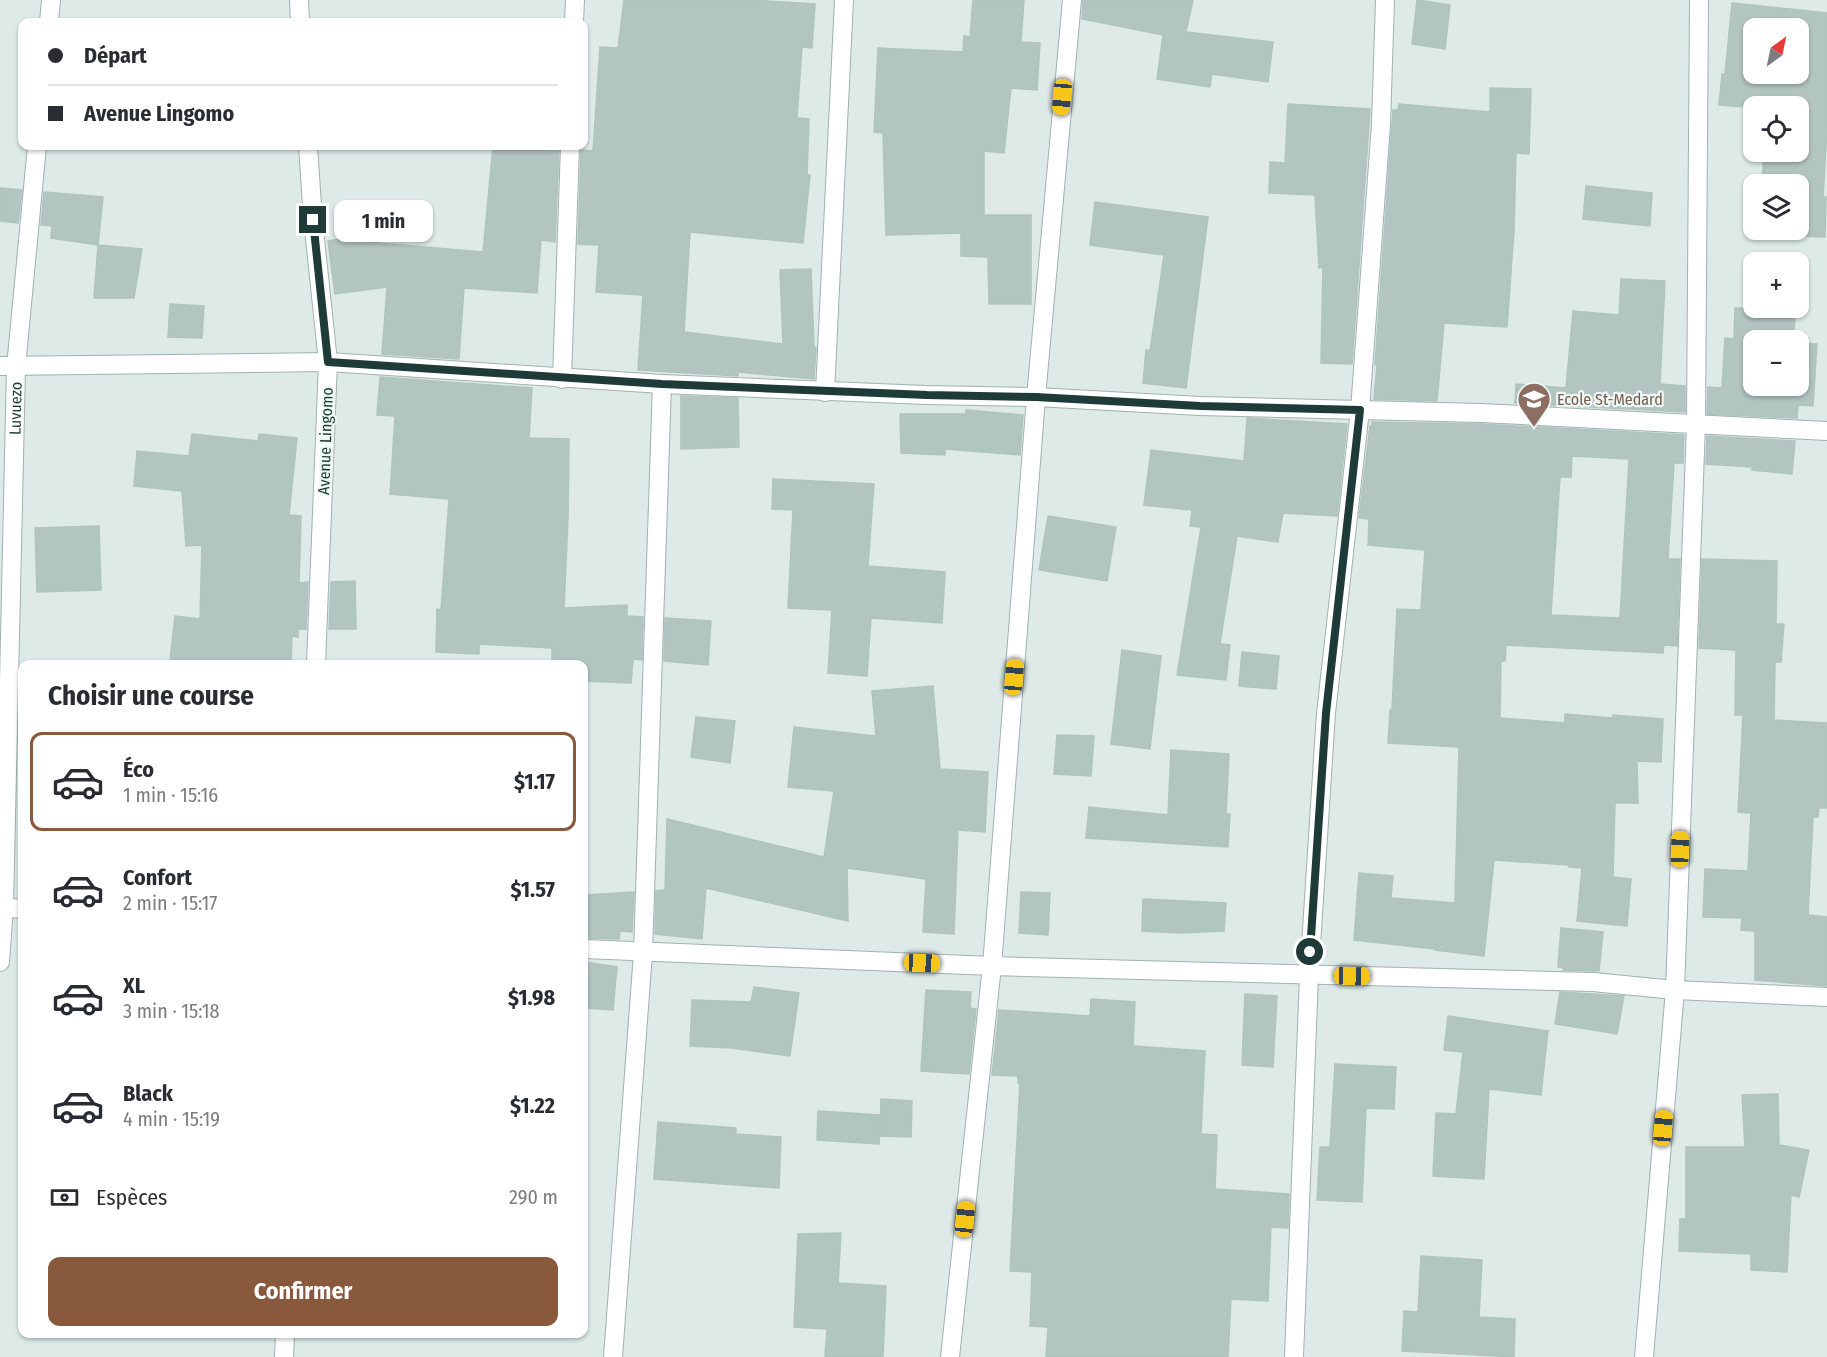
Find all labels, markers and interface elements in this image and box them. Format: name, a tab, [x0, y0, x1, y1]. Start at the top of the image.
north arrow	[1743, 18, 1809, 84]
map controls	[1743, 18, 1809, 396]
text: Départ	[84, 42, 147, 69]
car	[1051, 78, 1073, 116]
button: locate	[1743, 96, 1809, 162]
text: Avenue Lingomo	[84, 100, 234, 127]
button: layers	[1743, 174, 1809, 240]
callout: 1 min	[334, 199, 433, 241]
route end	[299, 206, 326, 233]
text: 1 min	[362, 209, 405, 233]
button: +	[1743, 252, 1809, 318]
button: −	[1743, 330, 1809, 396]
street label: Luvuezo	[5, 381, 26, 435]
school or university icon: Ecole St-Medard	[1516, 381, 1552, 428]
street label: Avenue Lingomo	[314, 387, 337, 495]
place label: Ecole St-Medard	[1557, 390, 1663, 409]
car	[1003, 658, 1025, 696]
text: Choisir une course	[48, 680, 254, 712]
icon: car	[51, 755, 105, 809]
text: Éco	[123, 756, 154, 783]
text: $1.17	[514, 768, 555, 795]
text: 1 min · 15:16	[123, 783, 218, 807]
car	[1670, 831, 1690, 867]
icon: car	[51, 863, 105, 917]
text: Confort	[123, 864, 192, 891]
text: $1.57	[511, 876, 555, 903]
text: 2 min · 15:17	[123, 891, 217, 915]
route start	[1296, 938, 1323, 965]
car	[904, 953, 940, 973]
car	[1334, 967, 1370, 985]
icon: car	[51, 971, 105, 1025]
text: XL	[123, 972, 145, 999]
text: $1.98	[508, 984, 555, 1011]
text: 3 min · 15:18	[123, 999, 220, 1023]
icon: car	[51, 1079, 105, 1133]
text: Black	[123, 1080, 173, 1107]
text: $1.22	[510, 1092, 555, 1119]
text: 4 min · 15:19	[123, 1107, 220, 1131]
car	[1652, 1109, 1674, 1147]
icon: cash	[48, 1181, 81, 1214]
text: Espèces	[96, 1184, 167, 1211]
text: 290 m	[509, 1185, 558, 1209]
car	[954, 1200, 976, 1238]
button: Confirmer	[48, 1257, 558, 1326]

